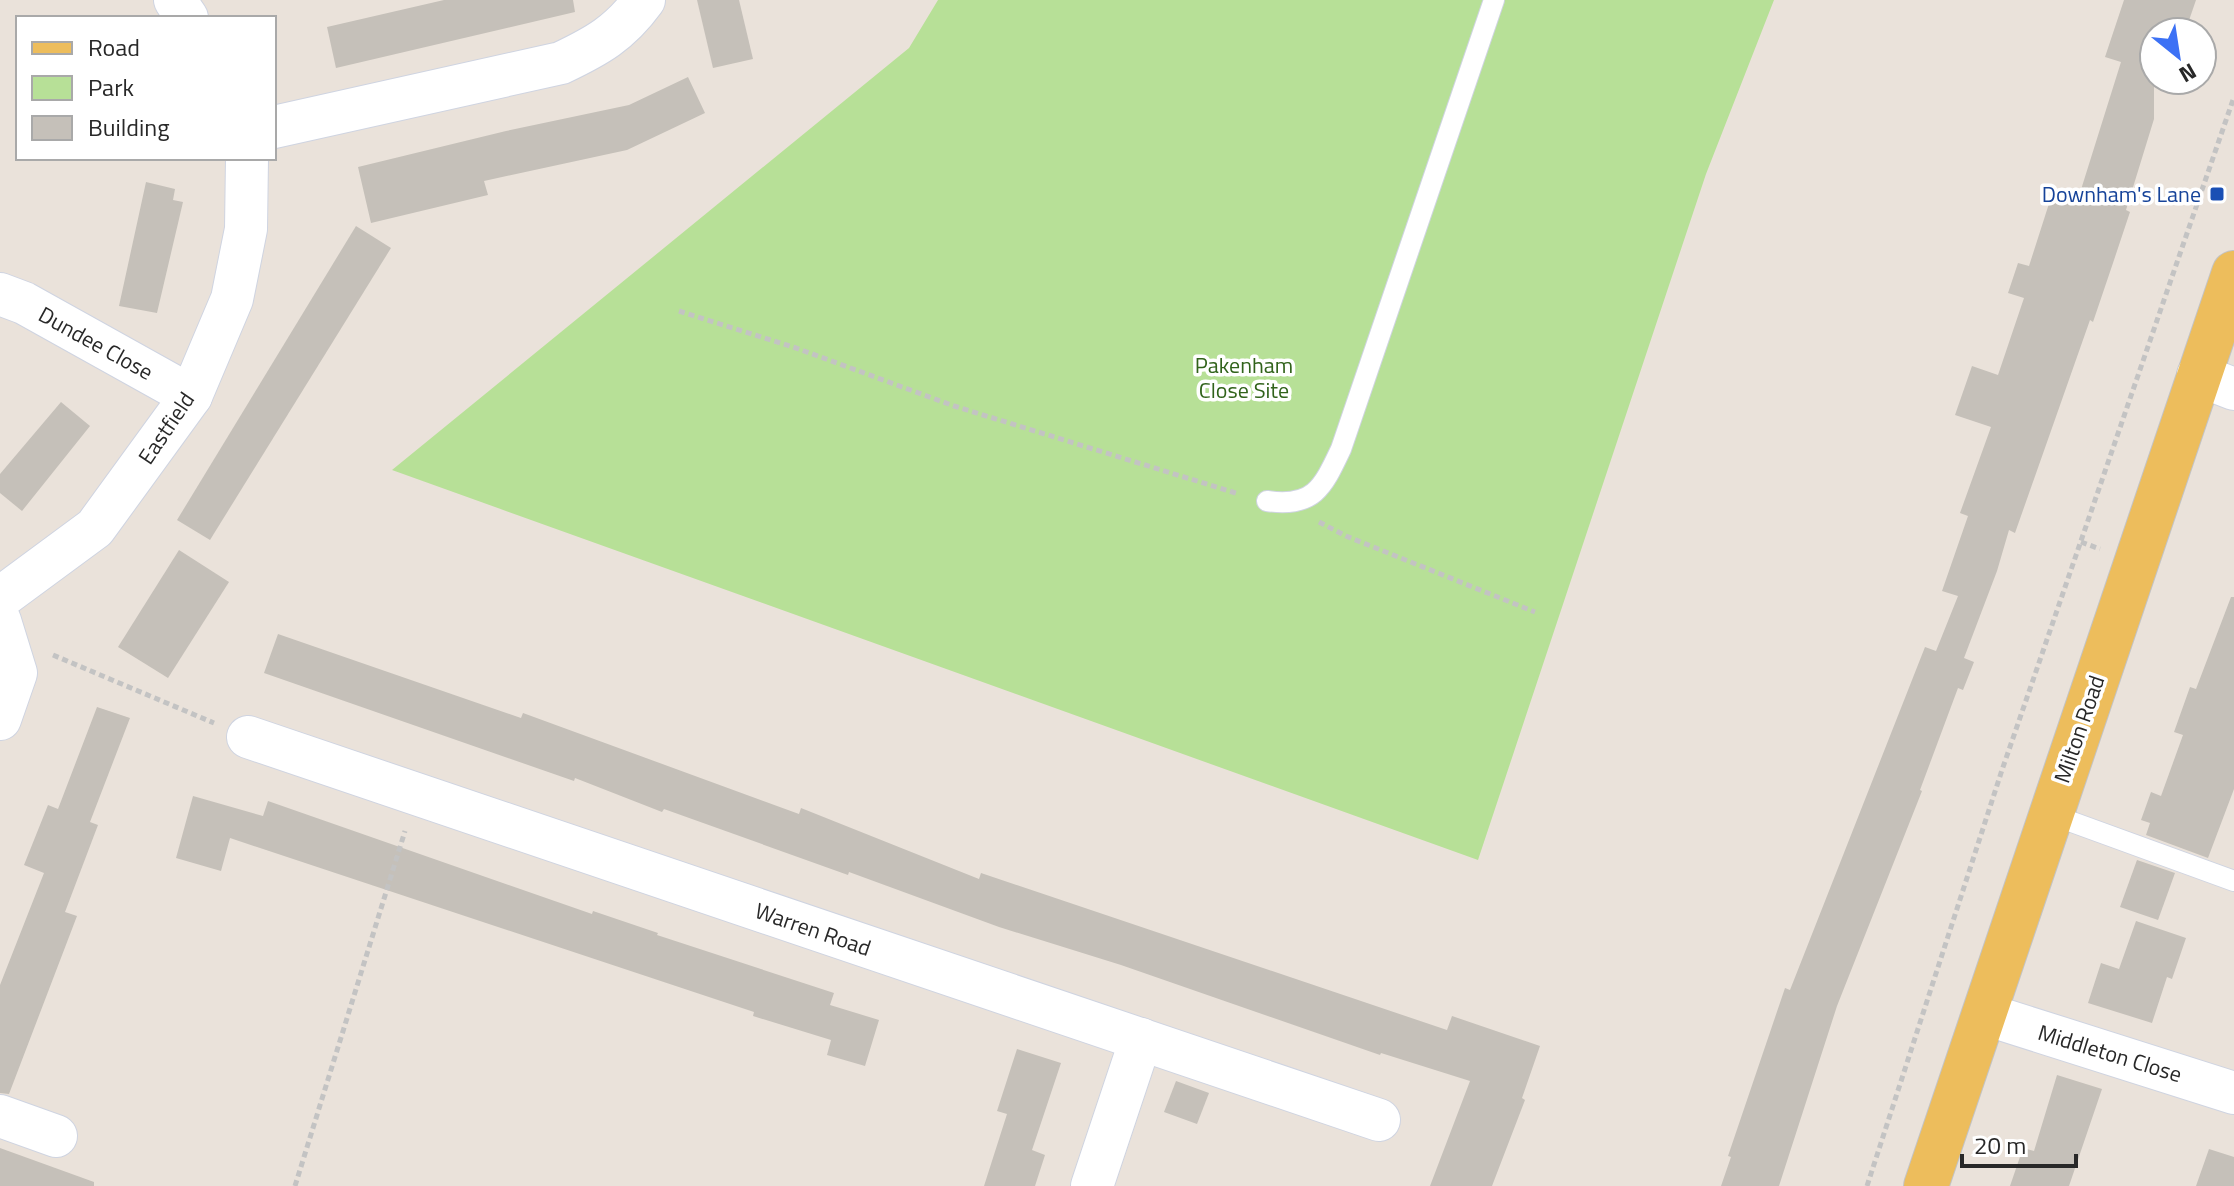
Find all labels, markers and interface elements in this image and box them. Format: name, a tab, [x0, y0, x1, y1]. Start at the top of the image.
legend	[16, 16, 276, 160]
north arrow	[2138, 16, 2218, 96]
text: Road	[88, 29, 140, 65]
text: N	[2173, 55, 2203, 92]
text: Park	[88, 69, 134, 105]
text: Building	[88, 109, 170, 145]
place label: Downham's Lane	[2042, 177, 2201, 211]
marker: Downham's Lane	[2208, 185, 2226, 203]
street label: Dundee Close	[32, 297, 160, 389]
park label: Pakenham Close Site	[1195, 348, 1293, 407]
street label: Eastfield	[129, 385, 203, 471]
street label: Milton Road	[2045, 671, 2113, 787]
street label: Warren Road	[750, 893, 876, 965]
street label: Middleton Close	[2034, 1015, 2186, 1091]
scale bar	[1962, 1118, 2076, 1168]
text: 20 m	[1974, 1127, 2026, 1163]

